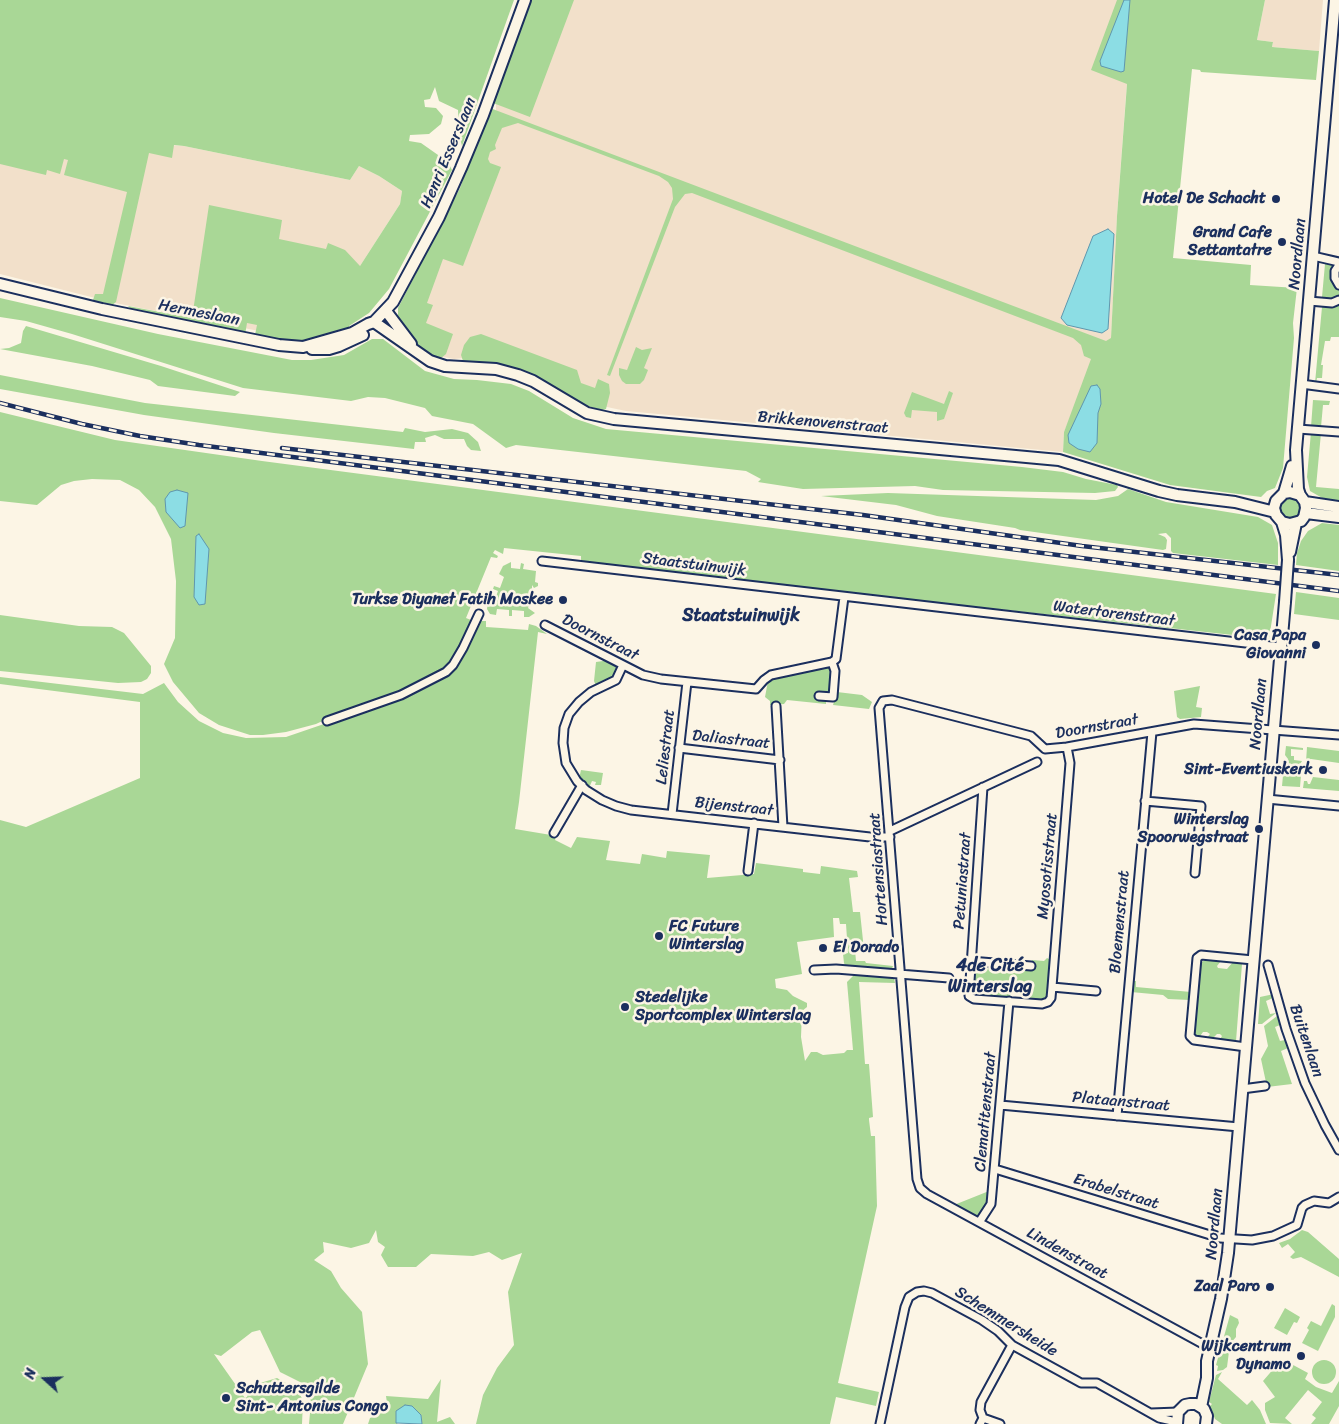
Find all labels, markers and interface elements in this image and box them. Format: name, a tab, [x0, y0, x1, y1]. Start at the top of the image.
street label: Henri Esserslaan	[417, 95, 481, 211]
place label: Hotel De Schacht	[1143, 189, 1266, 209]
marker: Hotel De Schacht	[1270, 193, 1282, 205]
street label: Noordlaan	[1285, 218, 1311, 290]
place label: Grand Cafe Settantatre	[1188, 223, 1272, 261]
marker: Grand Cafe Settantatre	[1276, 236, 1288, 248]
street label: Hermeslaan	[157, 296, 241, 330]
street label: Brikkenovenstraat	[757, 408, 889, 438]
street label: Staatstuinwijk	[641, 549, 747, 581]
place label: Turkse Diyanet Fatih Moskee	[352, 590, 553, 610]
marker: Turkse Diyanet Fatih Moskee	[557, 594, 569, 606]
street label: Watertorenstraat	[1052, 597, 1176, 631]
district label: Staatstuinwijk	[682, 605, 800, 627]
street label: Doornstraat	[558, 610, 642, 666]
place label: Casa Papa Giovanni	[1234, 626, 1306, 664]
marker: Casa Papa Giovanni	[1310, 639, 1322, 651]
street label: Noordlaan	[1246, 678, 1272, 750]
street label: Leliestraat	[652, 708, 680, 786]
street label: Doornstraat	[1054, 710, 1140, 744]
street label: Daliastraat	[691, 726, 771, 754]
place label: Sint-Eventiuskerk	[1184, 760, 1313, 780]
marker: Sint-Eventiuskerk	[1317, 764, 1329, 776]
street label: Bijenstraat	[694, 793, 774, 821]
place label: Winterslag Spoorwegstraat	[1137, 810, 1249, 848]
street label: Hortensiastraat	[865, 812, 893, 926]
street label: Myosotisstraat	[1034, 812, 1062, 920]
marker: Winterslag Spoorwegstraat	[1253, 823, 1265, 835]
street label: Petuniastraat	[950, 832, 976, 930]
street label: Bloemenstraat	[1106, 870, 1134, 974]
place label: FC Future Winterslag	[669, 917, 744, 955]
marker: FC Future Winterslag	[653, 930, 665, 942]
place label: El Dorado	[833, 938, 899, 958]
marker: El Dorado	[817, 942, 829, 954]
district label: 4de Cité Winterslag	[948, 955, 1032, 998]
place label: Stedelijke Sportcomplex Winterslag	[635, 988, 811, 1026]
marker: Stedelijke Sportcomplex Winterslag	[619, 1001, 631, 1013]
street label: Buitenlaan	[1285, 1002, 1327, 1080]
street label: Clematitenstraat	[971, 1051, 1001, 1173]
street label: Plataanstraat	[1071, 1088, 1171, 1116]
street label: Erabelstraat	[1071, 1170, 1161, 1214]
street label: Noordlaan	[1202, 1188, 1228, 1260]
street label: Lindenstraat	[1023, 1224, 1111, 1284]
place label: Zaal Paro	[1194, 1277, 1260, 1297]
marker: Zaal Paro	[1264, 1281, 1276, 1293]
street label: Schemmersheide	[951, 1283, 1061, 1361]
place label: Wijkcentrum Dynamo	[1201, 1337, 1291, 1375]
marker: Wijkcentrum Dynamo	[1295, 1350, 1307, 1362]
north arrow	[20, 1354, 70, 1404]
text: N	[17, 1365, 44, 1383]
place label: Schuttersgilde Sint- Antonius Congo	[236, 1379, 388, 1417]
marker: Schuttersgilde Sint- Antonius Congo	[220, 1392, 232, 1404]

